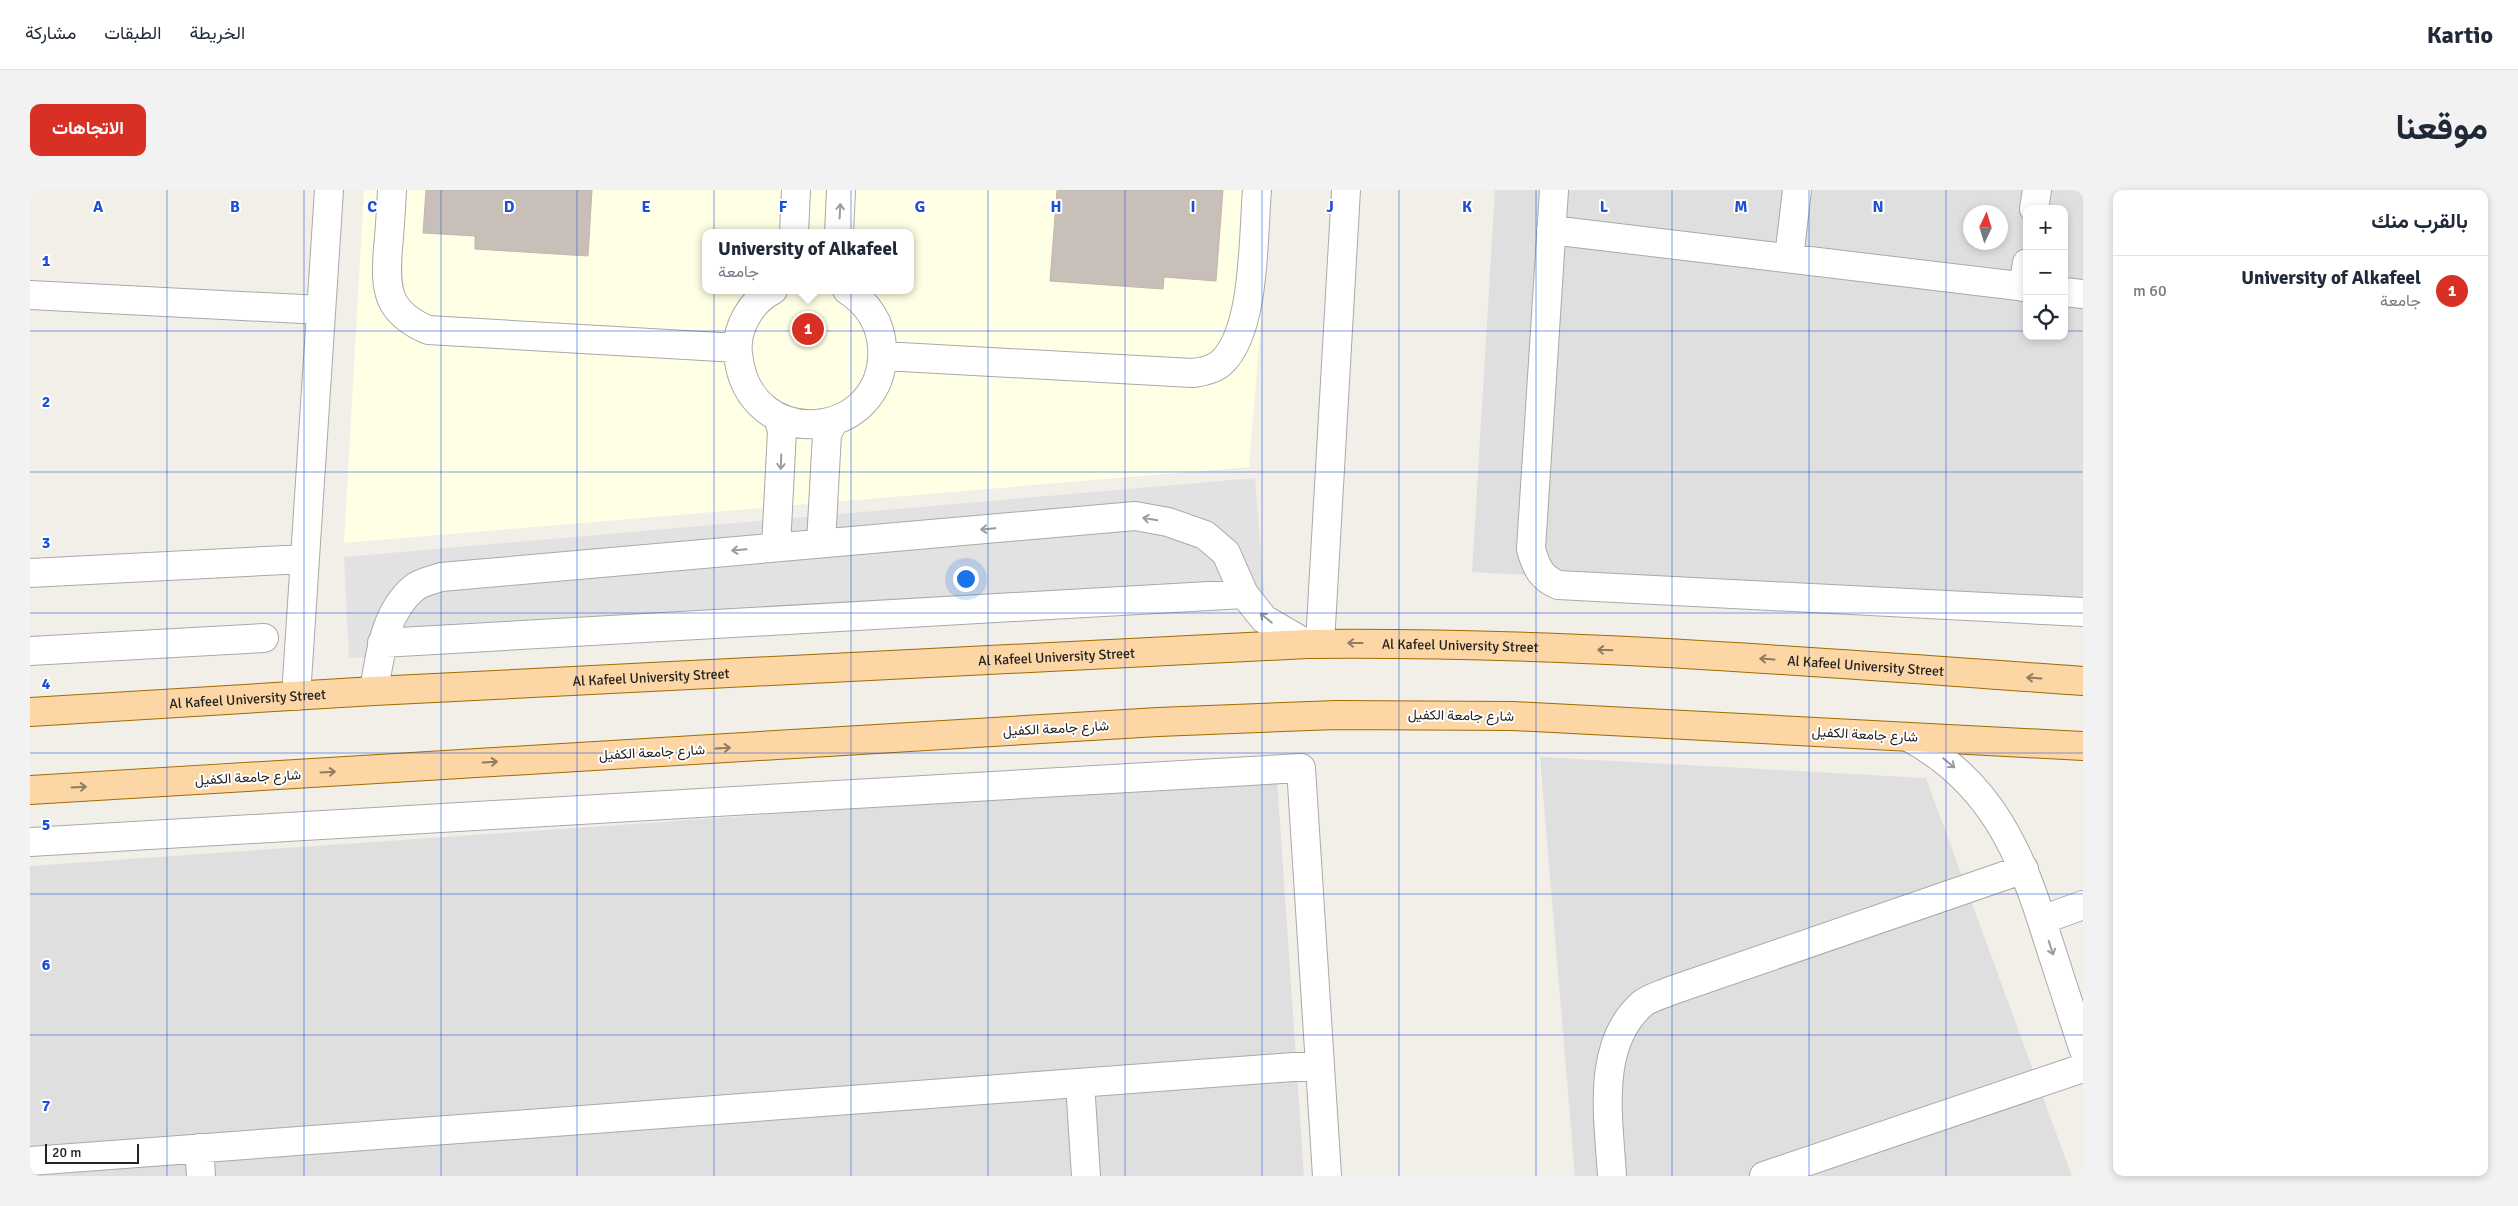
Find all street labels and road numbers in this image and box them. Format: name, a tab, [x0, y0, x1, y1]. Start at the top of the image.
street label: Al Kafeel University Street	[1382, 636, 1539, 656]
street label: Al Kafeel University Street	[978, 645, 1135, 670]
street label: Al Kafeel University Street	[1787, 652, 1945, 680]
street label: Al Kafeel University Street	[572, 665, 730, 690]
street label: Al Kafeel University Street	[169, 686, 327, 712]
street label: شارع جامعة الكفيل	[1408, 706, 1514, 727]
street label: شارع جامعة الكفيل	[1002, 717, 1110, 742]
street label: شارع جامعة الكفيل	[1811, 723, 1919, 748]
street label: شارع جامعة الكفيل	[598, 741, 706, 766]
street label: شارع جامعة الكفيل	[194, 766, 302, 791]

